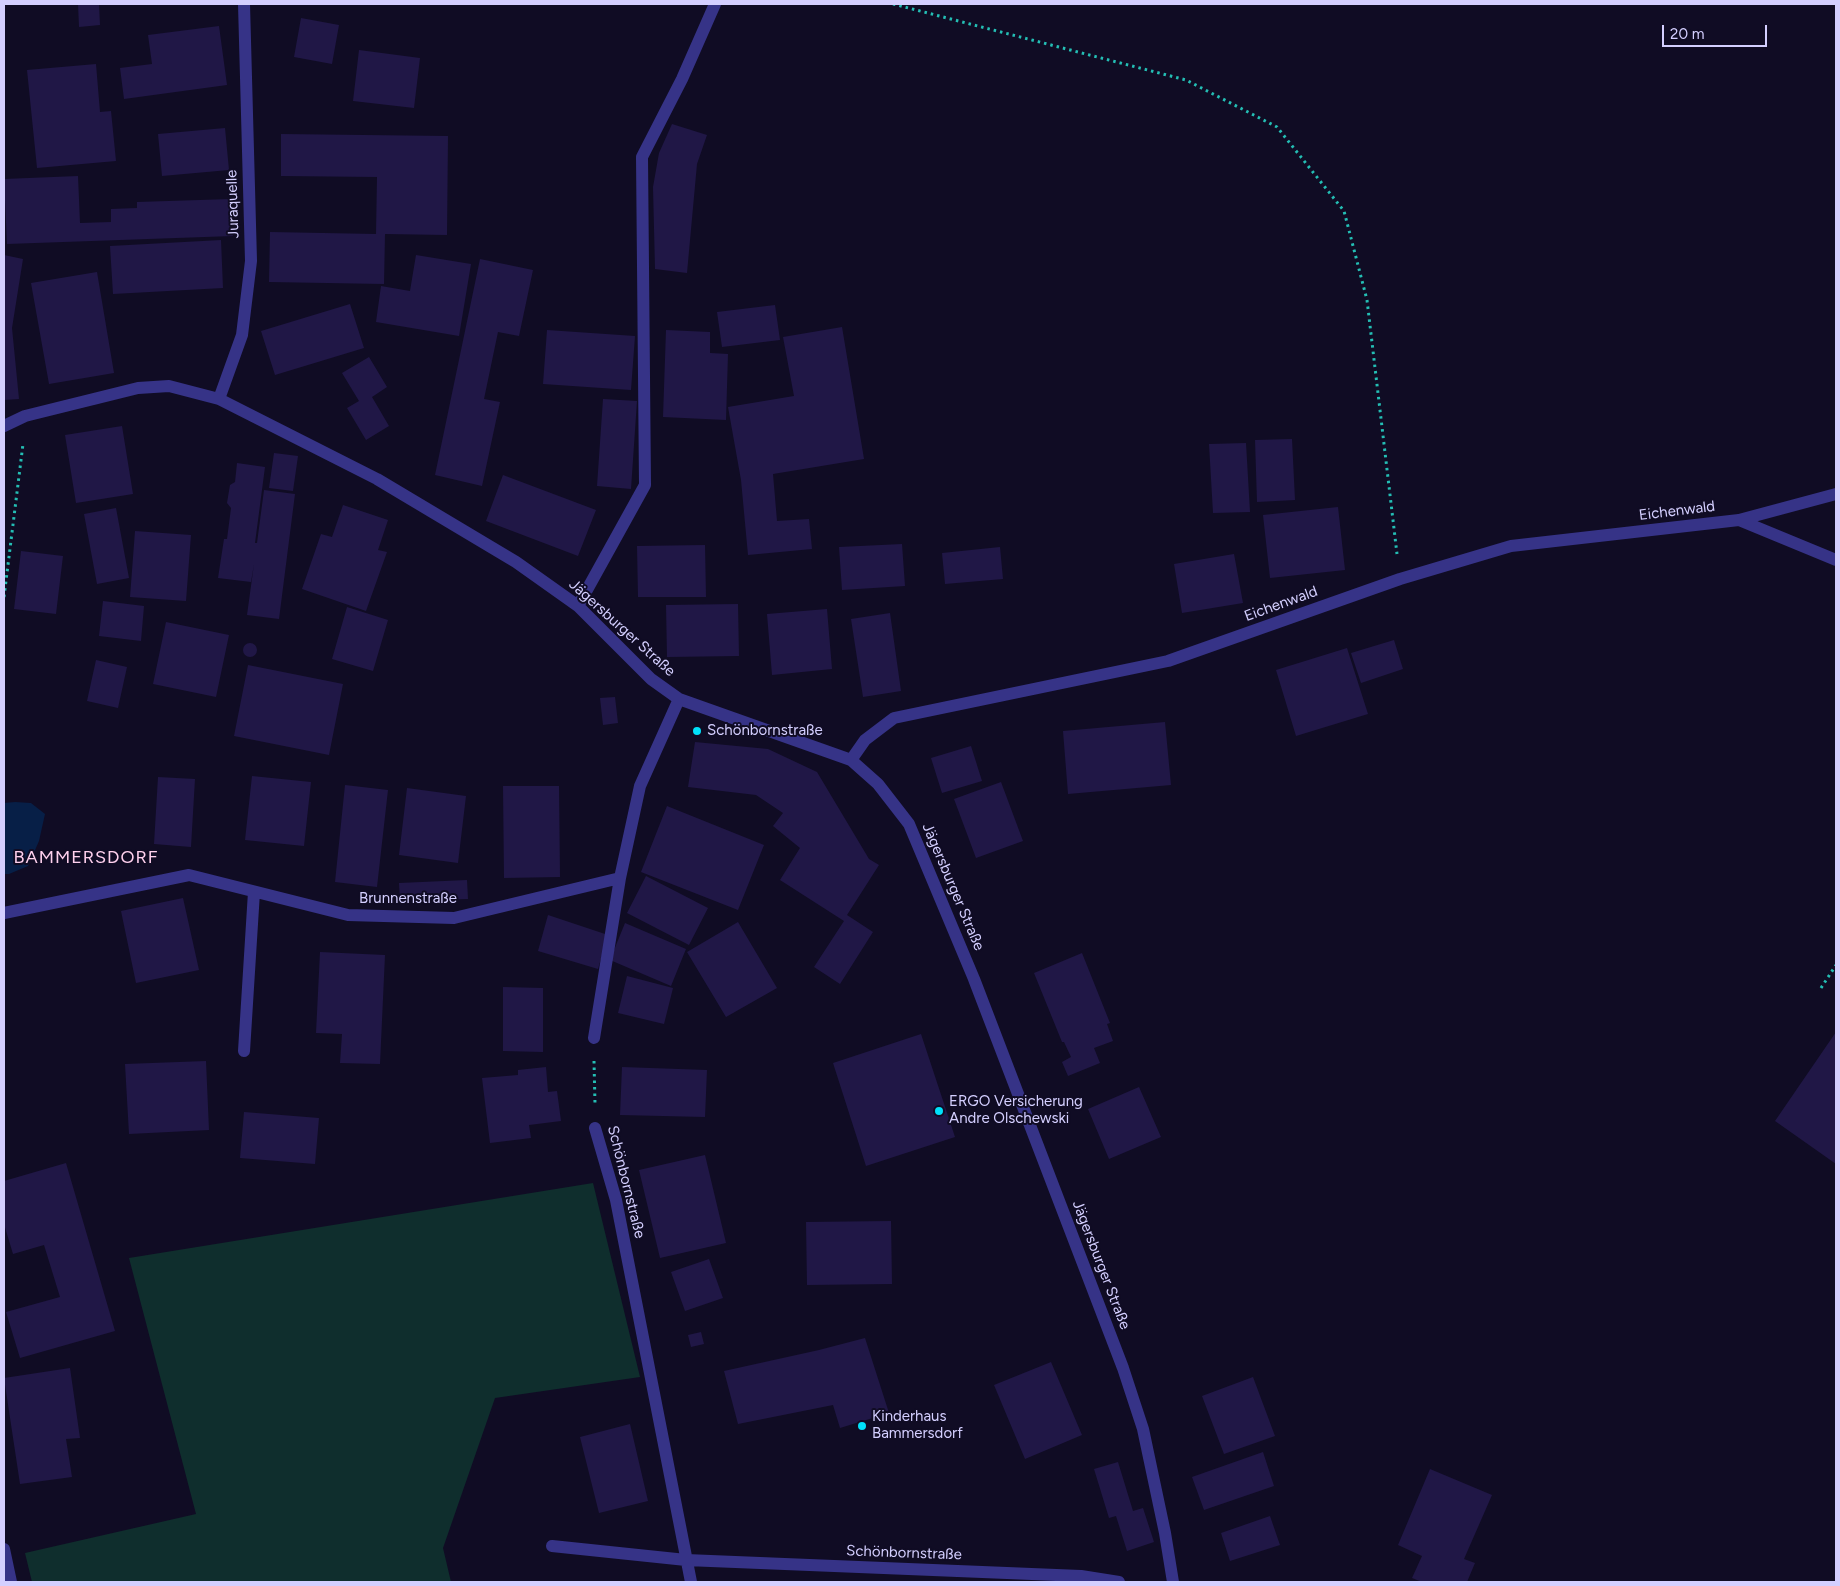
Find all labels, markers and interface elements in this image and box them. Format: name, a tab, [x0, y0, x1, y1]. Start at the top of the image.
scale bar	[1665, 15, 1770, 47]
text: 20 m	[1670, 25, 1704, 43]
street label: Juraquelle	[223, 169, 243, 239]
street label: Eichenwald	[1638, 497, 1716, 525]
street label: Jägersburger Straße	[565, 576, 679, 680]
street label: Eichenwald	[1242, 582, 1320, 626]
place label: Schönbornstraße	[707, 722, 823, 740]
marker: Schönbornstraße	[691, 725, 703, 737]
street label: Jägersburger Straße	[918, 821, 988, 953]
district label: BAMMERSDORF	[12, 847, 160, 869]
street label: Brunnenstraße	[359, 890, 457, 908]
place label: ERGO Versicherung Andre Olschewski	[949, 1093, 1083, 1128]
marker: ERGO Versicherung Andre Olschewski	[933, 1105, 945, 1117]
street label: Schönbornstraße	[603, 1124, 649, 1240]
street label: Jägersburger Straße	[1068, 1198, 1134, 1332]
place label: Kinderhaus Bammersdorf	[872, 1408, 963, 1443]
marker: Kinderhaus Bammersdorf	[856, 1420, 868, 1432]
street label: Schönbornstraße	[846, 1542, 962, 1564]

